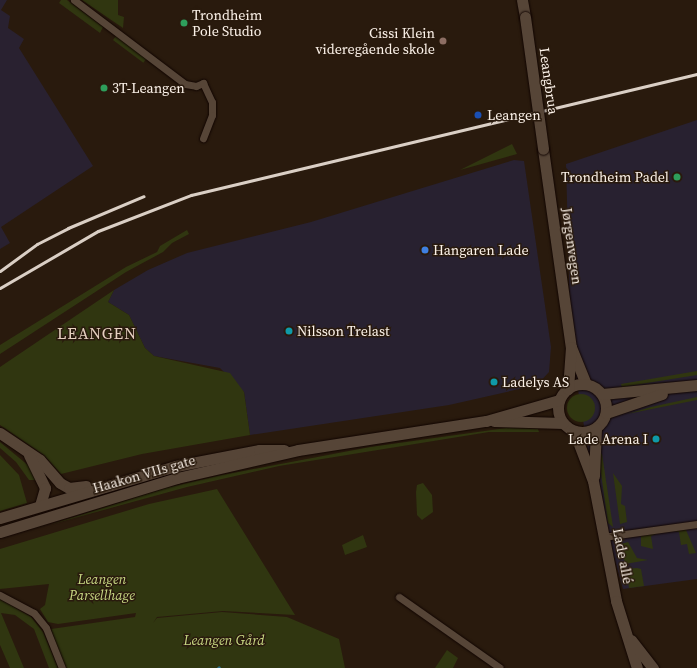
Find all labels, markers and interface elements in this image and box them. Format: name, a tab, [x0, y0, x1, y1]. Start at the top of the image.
place label: Trondheim Pole Studio	[192, 7, 262, 40]
marker: Trondheim Pole Studio	[179, 18, 189, 28]
place label: Cissi Klein videregående skole	[316, 25, 435, 58]
marker: Cissi Klein videregående skole	[438, 36, 448, 46]
street label: Leangbrua	[536, 47, 562, 115]
place label: 3T-Leangen	[112, 80, 185, 96]
marker: 3T-Leangen	[99, 83, 109, 93]
place label: Leangen	[487, 107, 541, 123]
marker: Leangen	[472, 109, 484, 121]
place label: Trondheim Padel	[561, 169, 669, 185]
marker: Trondheim Padel	[672, 172, 682, 182]
street label: Jørgenvegen	[558, 207, 586, 285]
place label: Hangaren Lade	[433, 242, 529, 258]
marker: Hangaren Lade	[420, 245, 430, 255]
district label: LEANGEN	[57, 323, 137, 343]
place label: Nilsson Trelast	[297, 323, 390, 339]
marker: Nilsson Trelast	[284, 326, 294, 336]
place label: Ladelys AS	[502, 374, 569, 390]
marker: Ladelys AS	[489, 377, 499, 387]
place label: Lade Arena I	[568, 431, 648, 447]
marker: Lade Arena I	[651, 434, 661, 444]
street label: Haakon VIIs gate	[91, 451, 197, 497]
street label: Lade allé	[609, 527, 637, 585]
park label: Leangen Parsellhage	[69, 571, 135, 604]
park label: Leangen Gård	[184, 632, 264, 648]

